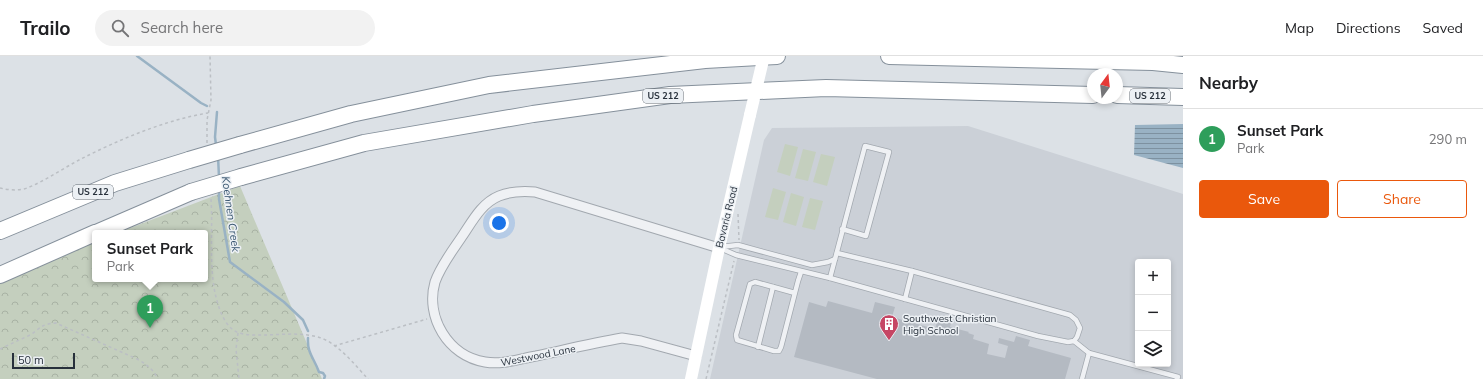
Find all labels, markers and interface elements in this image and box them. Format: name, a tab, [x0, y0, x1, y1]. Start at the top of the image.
search box	[95, 10, 375, 46]
text: Trailo	[20, 16, 71, 40]
icon: search	[109, 17, 131, 39]
text: Search here	[141, 18, 223, 37]
text: Map	[1285, 19, 1314, 37]
text: Directions	[1336, 19, 1401, 37]
text: Saved	[1423, 19, 1463, 37]
north arrow	[1087, 68, 1123, 104]
text: Nearby	[1199, 72, 1258, 93]
road number: US 212	[643, 89, 683, 103]
road number: US 212	[1130, 89, 1170, 103]
text: Sunset Park	[1237, 121, 1323, 140]
text: 1	[1208, 131, 1216, 147]
text: 290 m	[1429, 131, 1467, 147]
text: Park	[1237, 140, 1264, 156]
water label: Koehnen Creek	[219, 175, 243, 253]
button: Save	[1199, 180, 1329, 218]
button: Share	[1337, 180, 1467, 218]
road number: US 212	[73, 185, 113, 199]
street label: Bavaria Road	[713, 185, 740, 249]
your location	[489, 213, 509, 233]
popup	[92, 230, 208, 282]
text: Sunset Park	[107, 239, 193, 258]
text: Park	[107, 258, 134, 274]
map controls	[1135, 259, 1171, 367]
button: +	[1135, 259, 1171, 295]
pin: 1	[137, 295, 163, 328]
button: −	[1135, 295, 1171, 331]
place label: Southwest Christian High School	[903, 312, 997, 337]
building icon: Southwest Christian High School	[878, 313, 900, 341]
button: layers	[1135, 331, 1171, 367]
street label: Westwood Lane	[500, 342, 577, 369]
scale bar	[12, 351, 75, 370]
text: 50 m	[18, 353, 44, 367]

